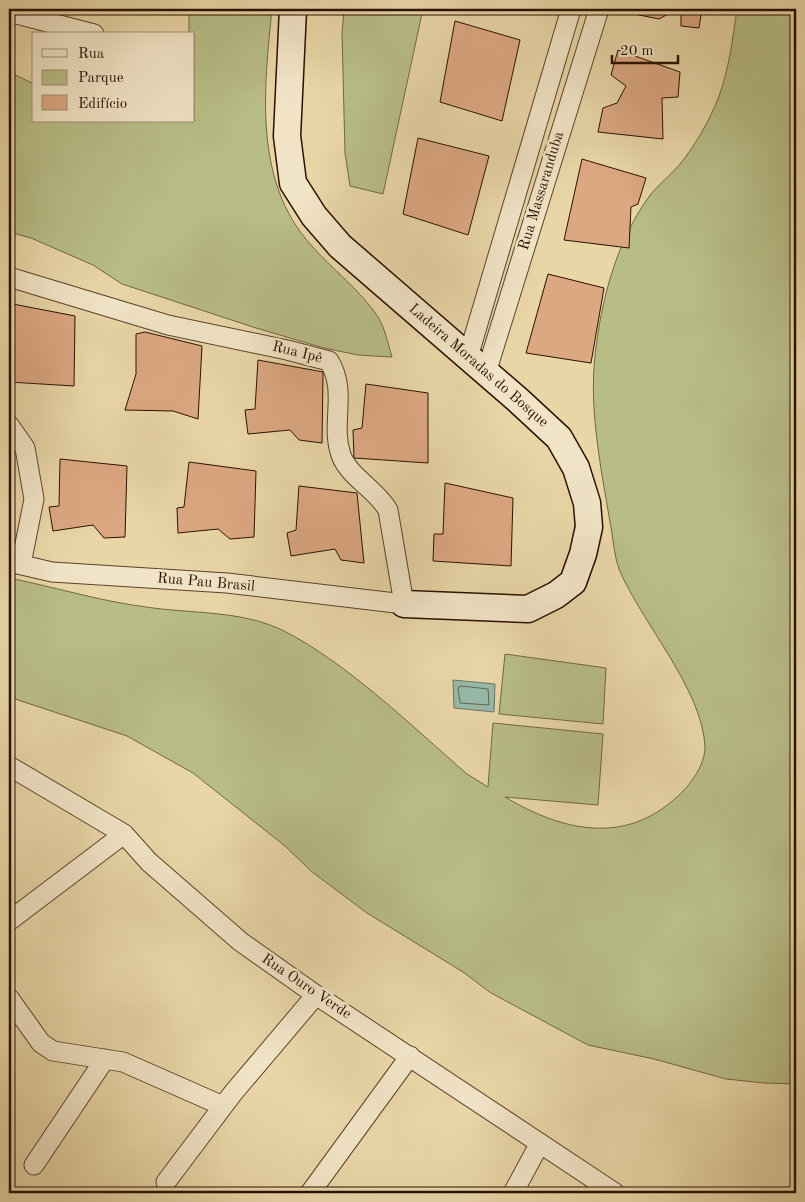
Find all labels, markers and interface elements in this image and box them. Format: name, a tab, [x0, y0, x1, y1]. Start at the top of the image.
legend	[32, 32, 195, 122]
scale bar	[612, 32, 679, 64]
text: 20 m	[620, 44, 654, 59]
text: Rua	[78, 47, 105, 62]
text: Parque	[78, 71, 124, 86]
text: Edifício	[78, 97, 127, 112]
street label: Rua Massaranduba	[517, 129, 567, 252]
street label: Ladeira Moradas do Bosque	[405, 301, 551, 431]
street label: Rua Ipê	[270, 340, 324, 366]
street label: Rua Pau Brasil	[157, 571, 255, 595]
street label: Rua Ouro Verde	[258, 952, 354, 1023]

